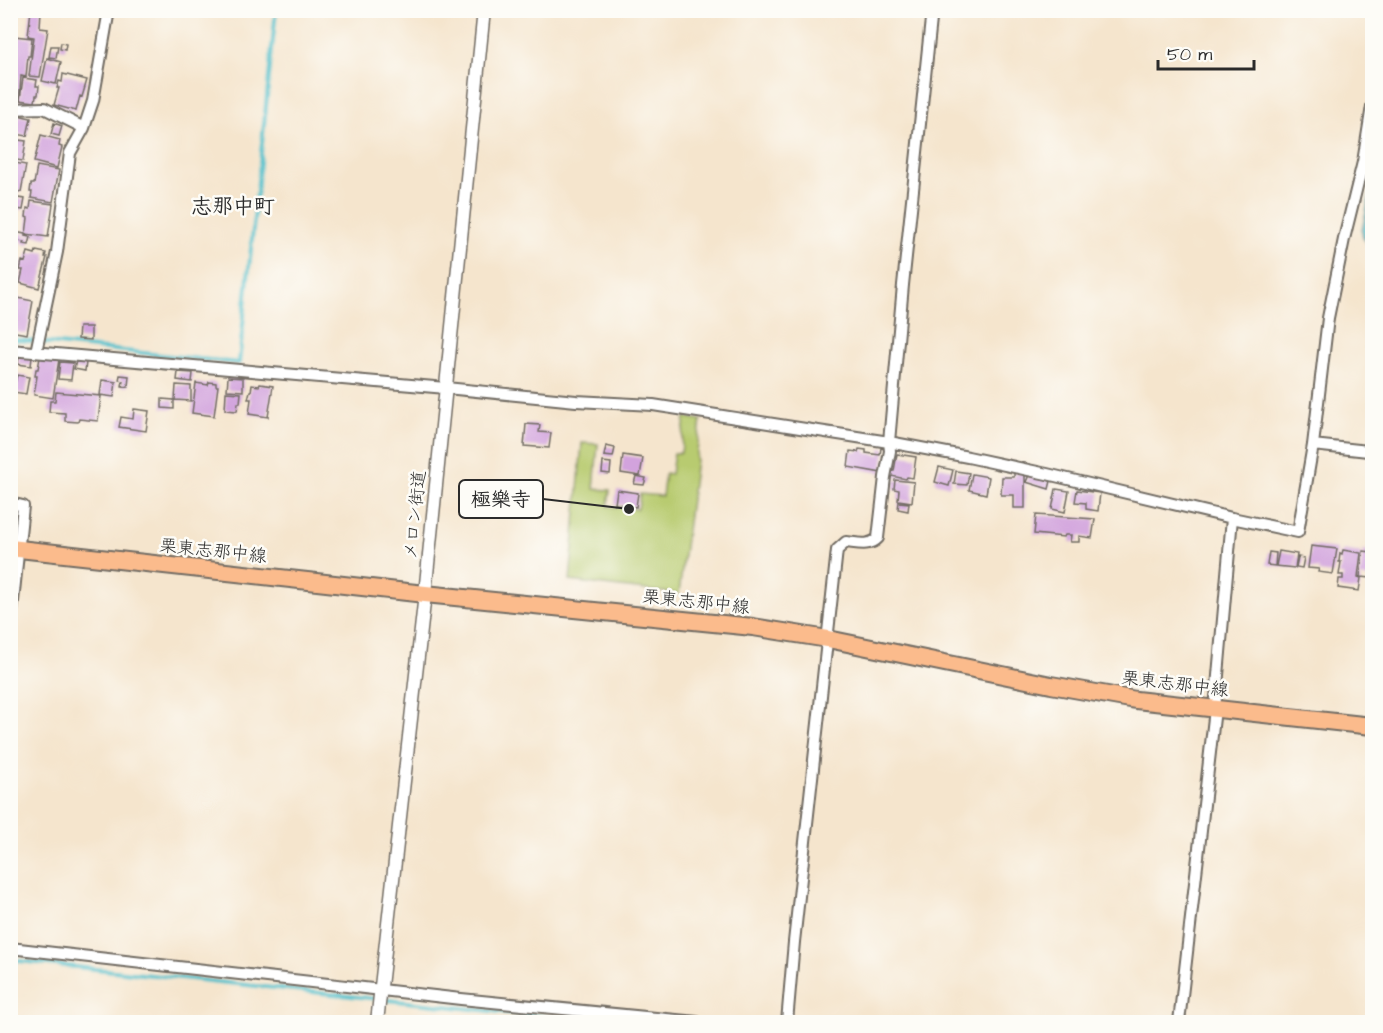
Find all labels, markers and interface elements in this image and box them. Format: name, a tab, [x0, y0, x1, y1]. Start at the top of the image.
scale bar	[1158, 33, 1254, 71]
text: 50 m	[1167, 42, 1212, 67]
district label: 志那中町	[191, 192, 275, 221]
street label: メロン街道	[398, 469, 432, 561]
callout: 極樂寺	[459, 480, 543, 518]
text: 極樂寺	[471, 486, 531, 514]
street label: 栗東志那中線	[158, 533, 268, 569]
street label: 栗東志那中線	[641, 584, 751, 620]
street label: 栗東志那中線	[1120, 665, 1230, 703]

